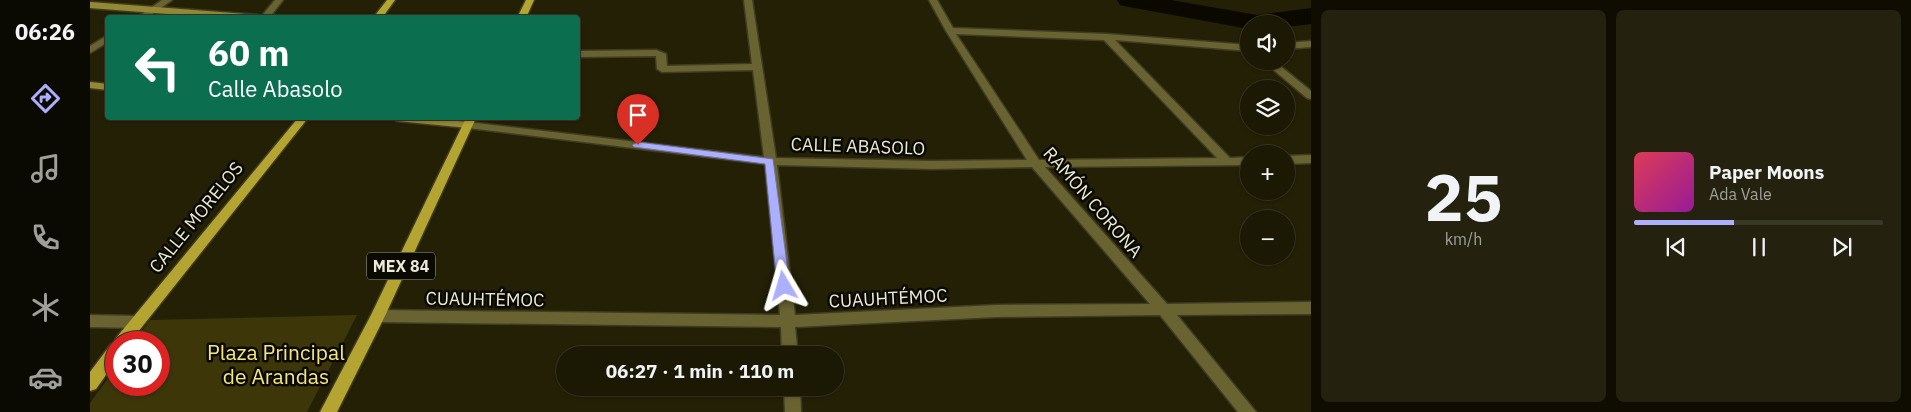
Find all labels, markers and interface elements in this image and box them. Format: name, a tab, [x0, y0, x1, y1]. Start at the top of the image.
map controls	[1240, 15, 1295, 265]
button: sound	[1240, 15, 1295, 70]
text: 06:26	[15, 17, 75, 46]
text: 60 m	[208, 30, 290, 76]
icon: left	[125, 35, 190, 100]
text: Calle Abasolo	[208, 74, 343, 103]
button: layers	[1240, 80, 1295, 135]
icon: directions	[28, 81, 63, 116]
pin	[617, 94, 659, 145]
icon: arrive	[624, 101, 652, 129]
street label: CALLE ABASOLO	[790, 132, 926, 160]
street label: RAMÓN CORONA	[1039, 142, 1148, 263]
button: +	[1240, 145, 1295, 200]
icon: music	[28, 151, 63, 186]
text: 25	[1424, 154, 1503, 239]
street label: CALLE MORELOS	[144, 157, 248, 277]
text: Paper Moons	[1709, 160, 1824, 184]
text: Ada Vale	[1709, 184, 1772, 204]
button: −	[1240, 210, 1295, 265]
icon: phone	[28, 220, 63, 255]
text: km/h	[1445, 229, 1482, 249]
icon: previous	[1662, 233, 1690, 261]
icon: pause	[1745, 233, 1773, 261]
icon: next	[1828, 233, 1856, 261]
road number: MEX 84	[367, 252, 435, 280]
position arrow	[757, 259, 809, 311]
street label: CUAUHTÉMOC	[828, 283, 948, 313]
street label: CUAUHTÉMOC	[425, 286, 545, 312]
icon: climate	[28, 290, 63, 325]
speed limit sign: 30	[105, 331, 170, 396]
park label: Plaza Principal de Arandas	[207, 338, 345, 390]
text: 06:27 · 1 min · 110 m	[606, 359, 794, 383]
icon: car	[28, 360, 63, 395]

